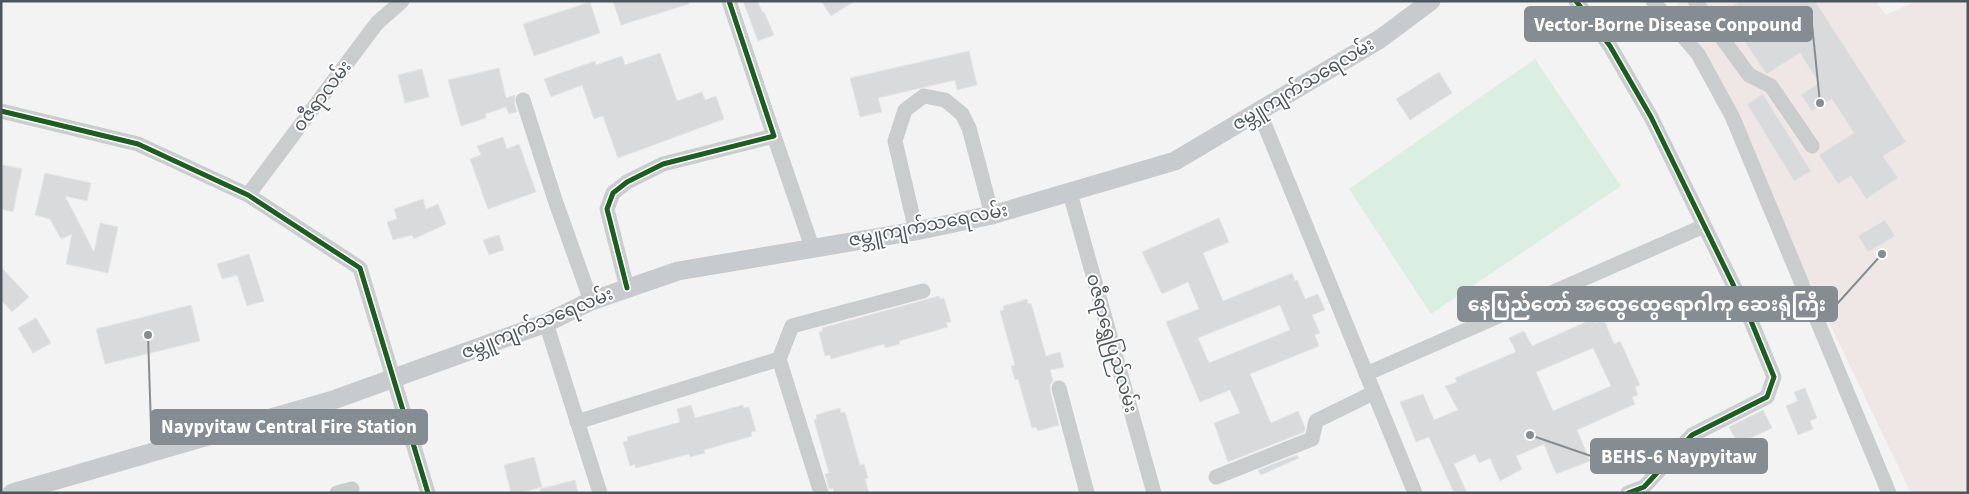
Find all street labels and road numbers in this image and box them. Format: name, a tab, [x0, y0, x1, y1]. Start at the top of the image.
street label: ဇမ္ဘူကျက်သရေလမ်း	[1227, 31, 1380, 138]
street label: ဝဇီရာလမ်း	[286, 54, 359, 138]
street label: ဇမ္ဘူကျက်သရေလမ်း	[846, 197, 1010, 255]
street label: ဝဇီရာရွှေပြည်လမ်း	[1078, 270, 1145, 416]
street label: ဇမ္ဘူကျက်သရေလမ်း	[457, 281, 618, 367]

